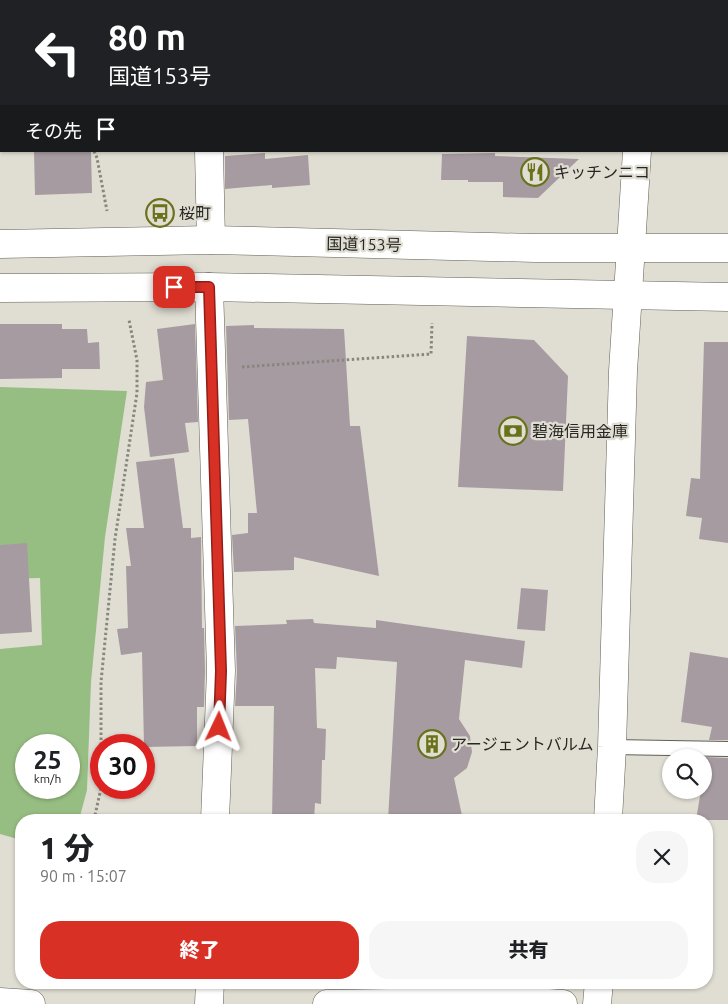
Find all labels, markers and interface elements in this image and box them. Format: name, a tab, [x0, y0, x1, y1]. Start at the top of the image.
text: 80 m	[108, 17, 186, 57]
icon: left	[25, 20, 90, 85]
text: 国道153号	[108, 63, 211, 88]
icon: arrive	[92, 115, 120, 143]
text: その先	[25, 120, 82, 142]
restaurant icon: キッチンニコ	[520, 157, 550, 187]
place label: キッチンニコ	[554, 163, 650, 181]
bus stop icon: 桜町	[145, 198, 175, 228]
place label: 桜町	[179, 204, 211, 222]
street label: 国道153号	[326, 234, 402, 254]
pin	[153, 266, 195, 308]
icon: arrive	[160, 273, 188, 301]
bank icon: 碧海信用金庫	[498, 416, 528, 446]
place label: 碧海信用金庫	[532, 422, 628, 440]
position arrow	[192, 700, 244, 752]
building icon: アージェントバルム	[417, 729, 447, 759]
speed limit sign: 30	[90, 734, 155, 799]
place label: アージェントバルム	[451, 735, 593, 753]
text: 25	[33, 746, 62, 774]
map controls	[662, 749, 712, 799]
button: search	[662, 749, 712, 799]
text: km/h	[34, 772, 61, 785]
text: 1 分	[40, 831, 94, 865]
button: close	[636, 831, 688, 883]
text: 90 m · 15:07	[40, 867, 127, 885]
button: 終了	[40, 921, 359, 979]
button: 共有	[369, 921, 688, 979]

